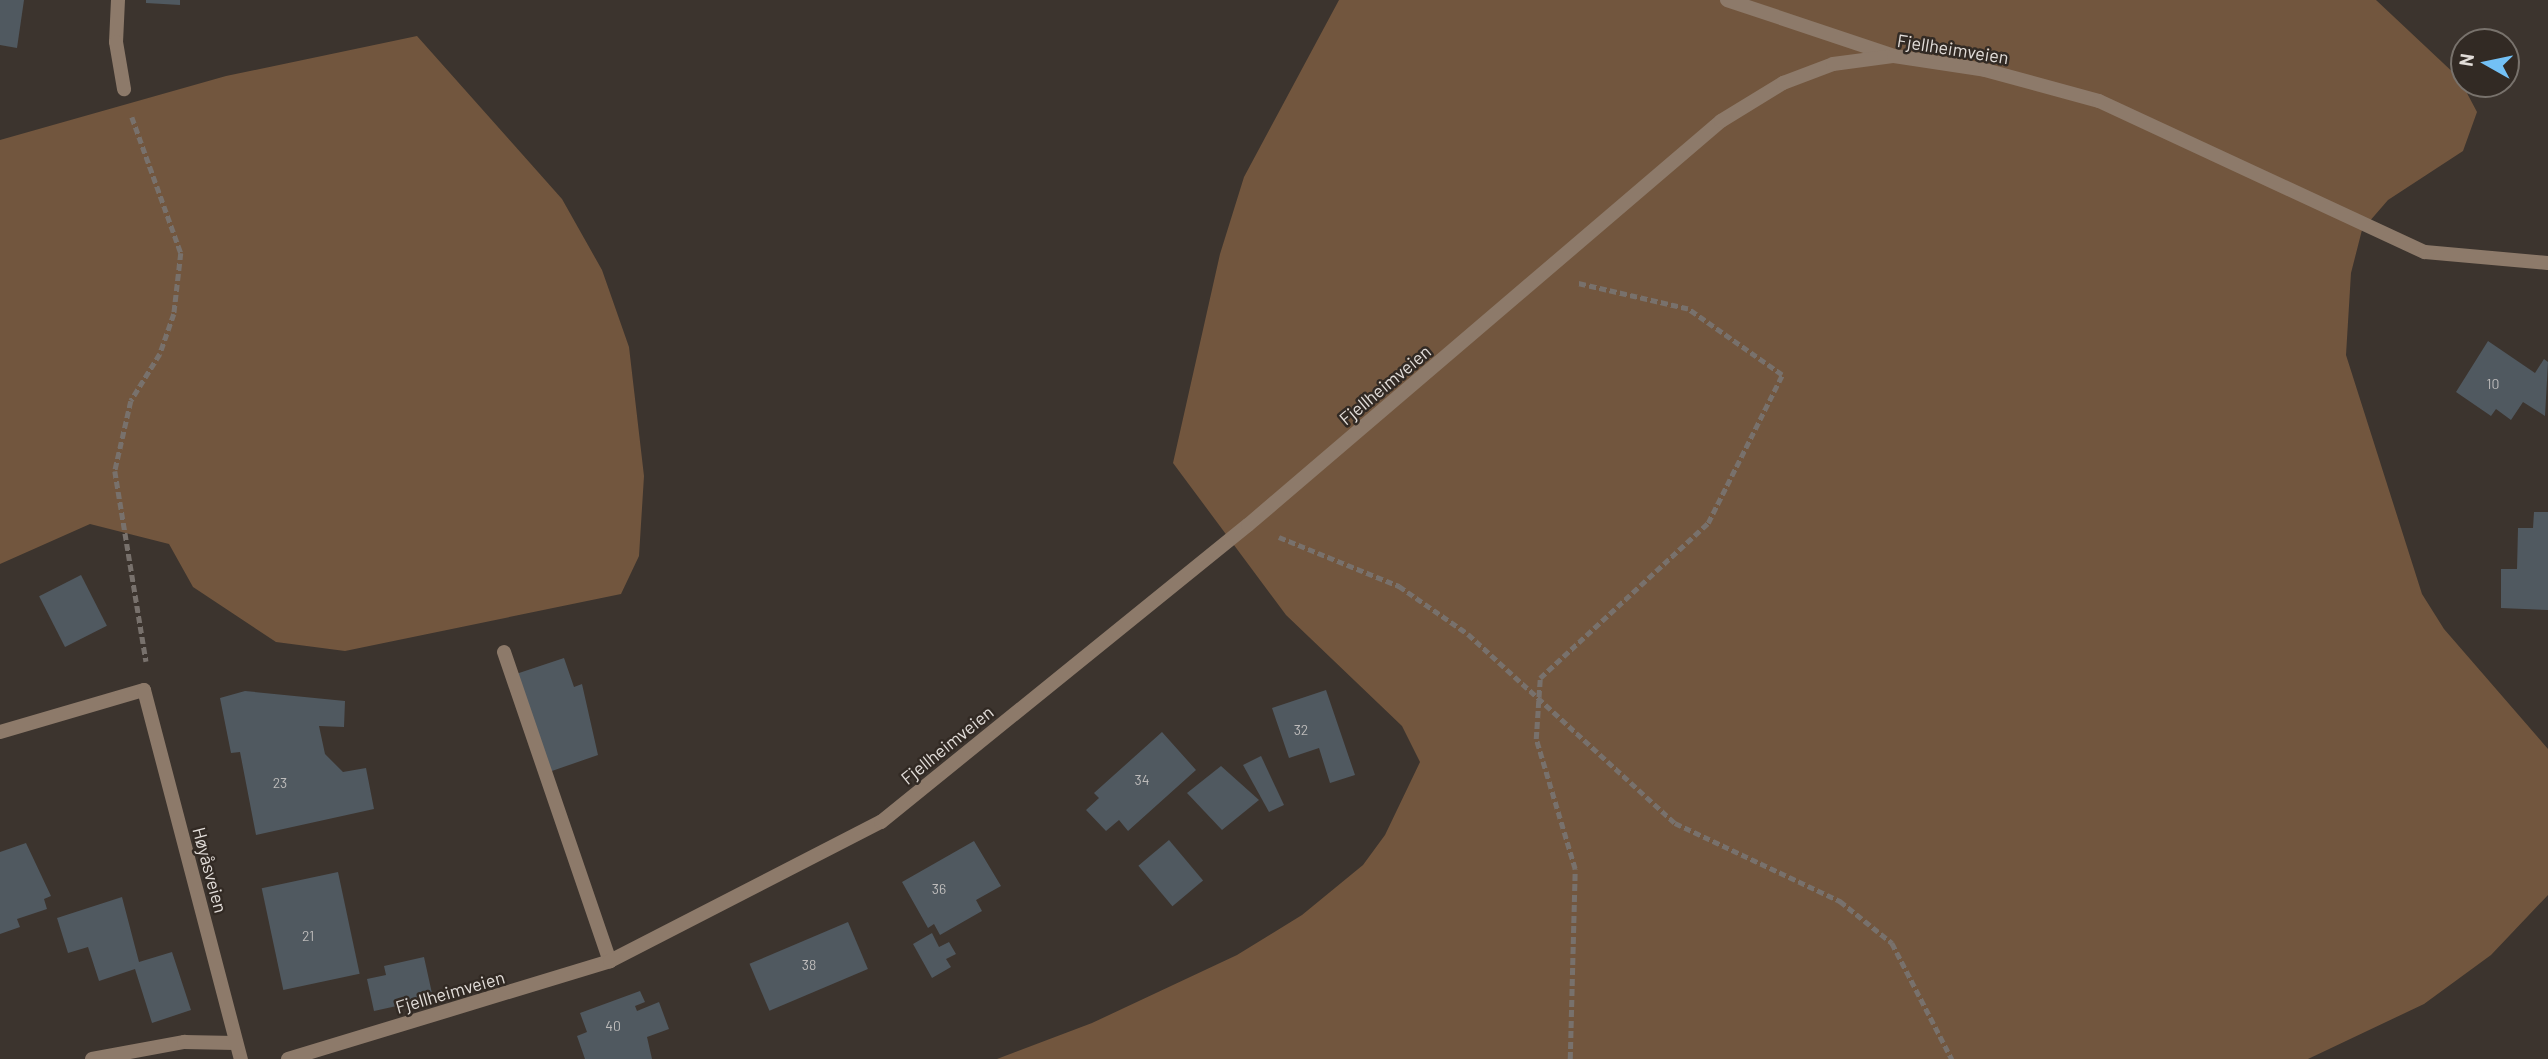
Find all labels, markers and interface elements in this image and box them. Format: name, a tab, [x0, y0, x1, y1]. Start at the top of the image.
north arrow	[2450, 28, 2520, 98]
street label: Fjellheimveien	[1896, 30, 2010, 68]
text: N	[2453, 52, 2478, 68]
street label: Fjellheimveien	[1335, 340, 1435, 430]
house number: 10	[2487, 376, 2499, 392]
street label: Fjellheimveien	[896, 701, 998, 789]
house number: 32	[1294, 722, 1308, 738]
house number: 34	[1135, 772, 1149, 788]
house number: 23	[273, 775, 287, 791]
street label: Høyåsveien	[188, 825, 232, 915]
house number: 36	[932, 881, 946, 897]
house number: 21	[302, 928, 314, 944]
house number: 38	[802, 957, 816, 973]
street label: Fjellheimveien	[393, 966, 507, 1018]
house number: 40	[605, 1018, 621, 1034]

